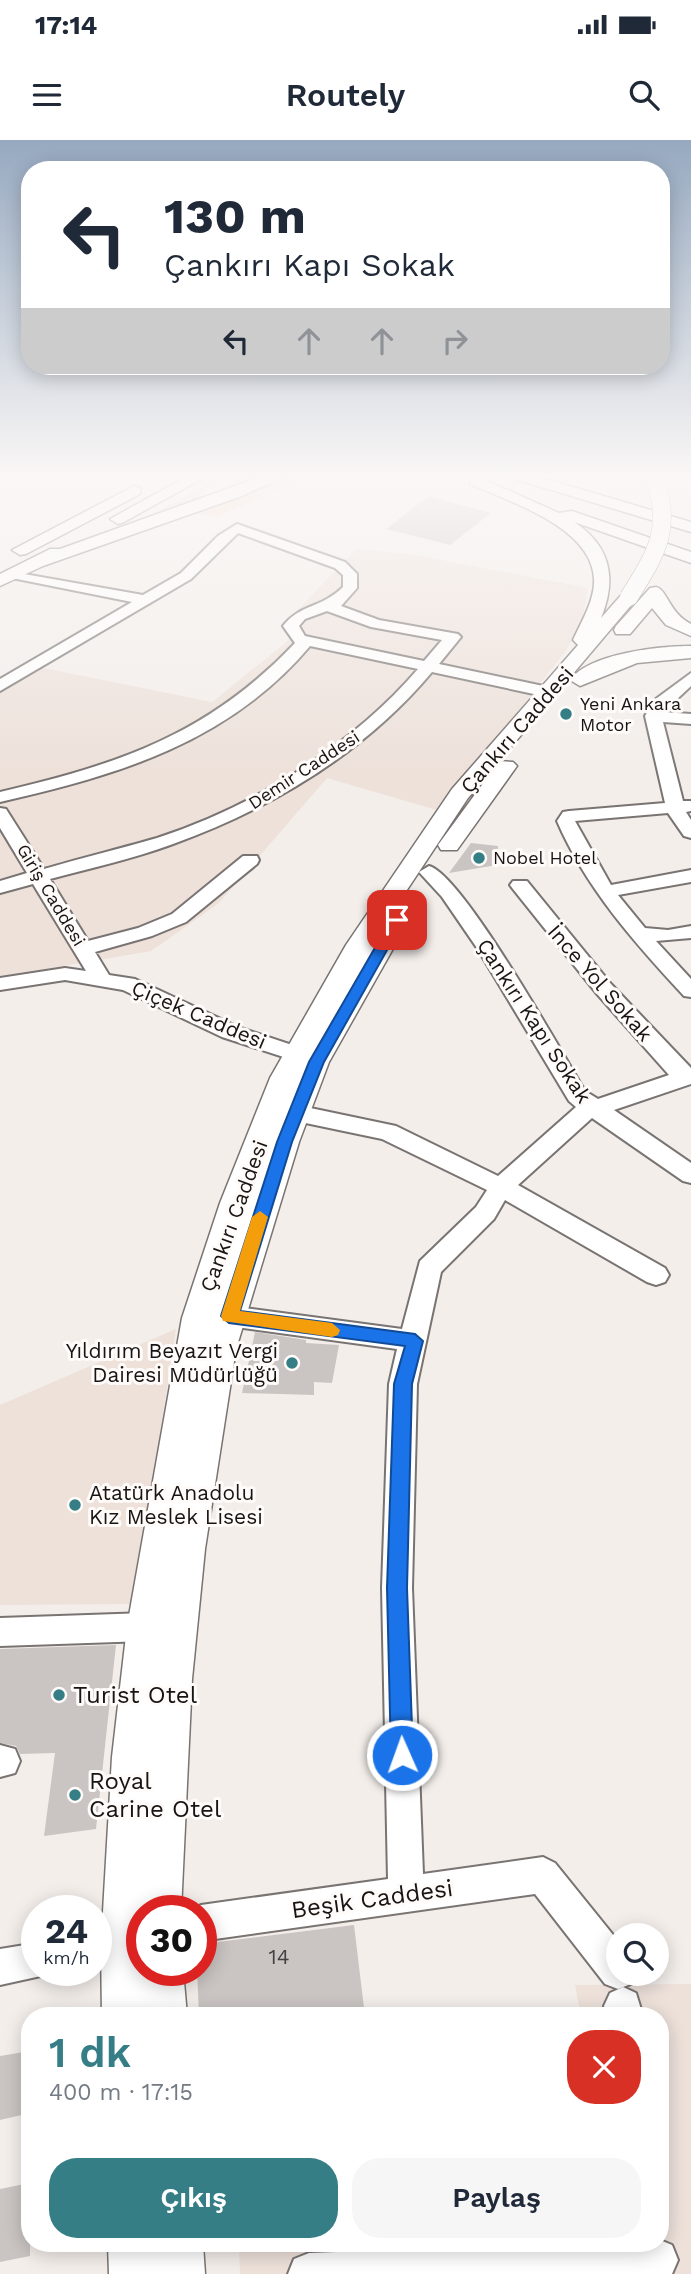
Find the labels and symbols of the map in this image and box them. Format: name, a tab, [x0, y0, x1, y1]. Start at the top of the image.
street label: Çankırı Caddesi	[455, 661, 578, 798]
place label: Yeni Ankara Motor	[580, 693, 681, 735]
marker: Yeni Ankara Motor	[558, 706, 574, 722]
street label: Demir Caddesi	[244, 726, 363, 813]
street label: Giriş Caddesi	[13, 840, 90, 950]
place label: Nobel Hotel	[493, 847, 597, 868]
marker: Nobel Hotel	[471, 850, 487, 866]
pin	[367, 890, 427, 950]
street label: İnce Yol Sokak	[543, 919, 658, 1046]
street label: Çankırı Kapı Sokak	[472, 934, 597, 1108]
street label: Çiçek Caddesi	[128, 975, 270, 1054]
street label: Çankırı Caddesi	[195, 1137, 273, 1295]
place label: Yıldırım Beyazıt Vergi Dairesi Müdürlüğü	[66, 1338, 278, 1387]
marker: Yıldırım Beyazıt Vergi Dairesi Müdürlüğü	[284, 1355, 300, 1371]
place label: Atatürk Anadolu Kız Meslek Lisesi	[89, 1480, 263, 1529]
marker: Atatürk Anadolu Kız Meslek Lisesi	[67, 1497, 83, 1513]
place label: Turist Otel	[73, 1681, 198, 1709]
marker: Turist Otel	[51, 1687, 67, 1703]
position arrow	[365, 1718, 439, 1792]
place label: Royal Carine Otel	[89, 1767, 222, 1823]
marker: Royal Carine Otel	[67, 1787, 83, 1803]
street label: Beşik Caddesi	[289, 1874, 455, 1924]
speed limit sign: 30	[126, 1895, 217, 1986]
house number: 14	[268, 1944, 290, 1969]

